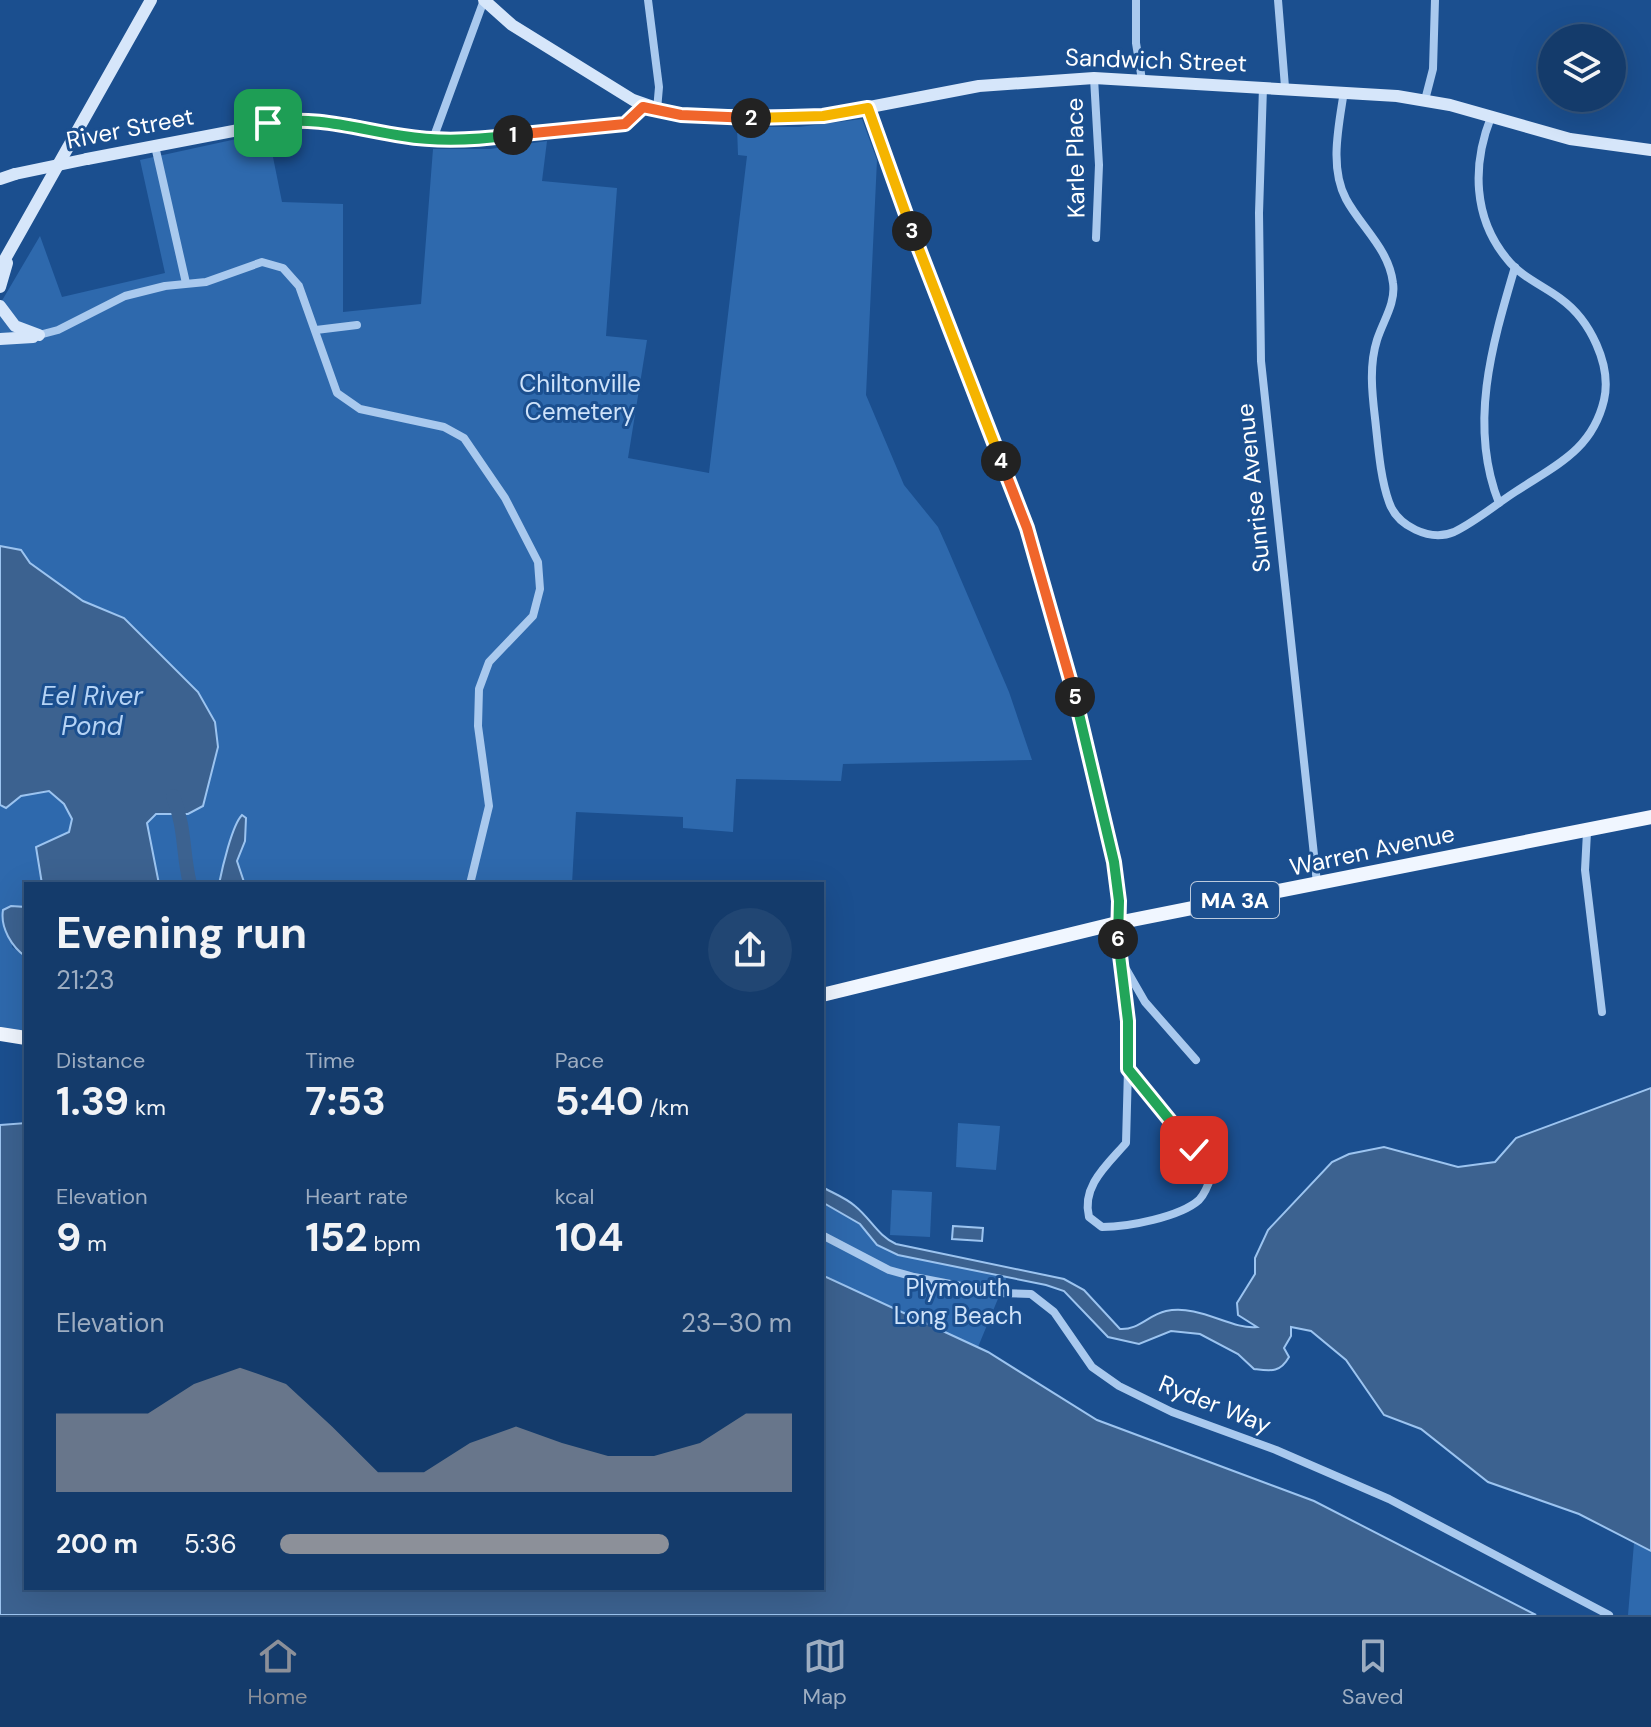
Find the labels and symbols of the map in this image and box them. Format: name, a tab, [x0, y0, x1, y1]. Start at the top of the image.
street label: Sandwich Street	[1065, 41, 1247, 79]
pin	[234, 89, 302, 157]
street label: Karle Place	[1058, 97, 1092, 219]
pin: 2	[731, 98, 771, 138]
street label: River Street	[64, 100, 196, 156]
pin: 1	[493, 115, 533, 155]
pin: 3	[892, 211, 932, 251]
park label: Chiltonville Cemetery	[519, 368, 641, 427]
street label: Sunrise Avenue	[1229, 402, 1277, 574]
pin: 4	[981, 441, 1021, 481]
pin: 5	[1055, 677, 1095, 717]
water label: Eel River Pond	[41, 679, 144, 743]
street label: Warren Avenue	[1287, 817, 1457, 883]
road number: MA 3A	[1191, 882, 1279, 918]
pin: 6	[1098, 919, 1138, 959]
pin	[1160, 1116, 1228, 1184]
park label: Plymouth Long Beach	[894, 1272, 1022, 1331]
street label: Ryder Way	[1154, 1367, 1276, 1441]

